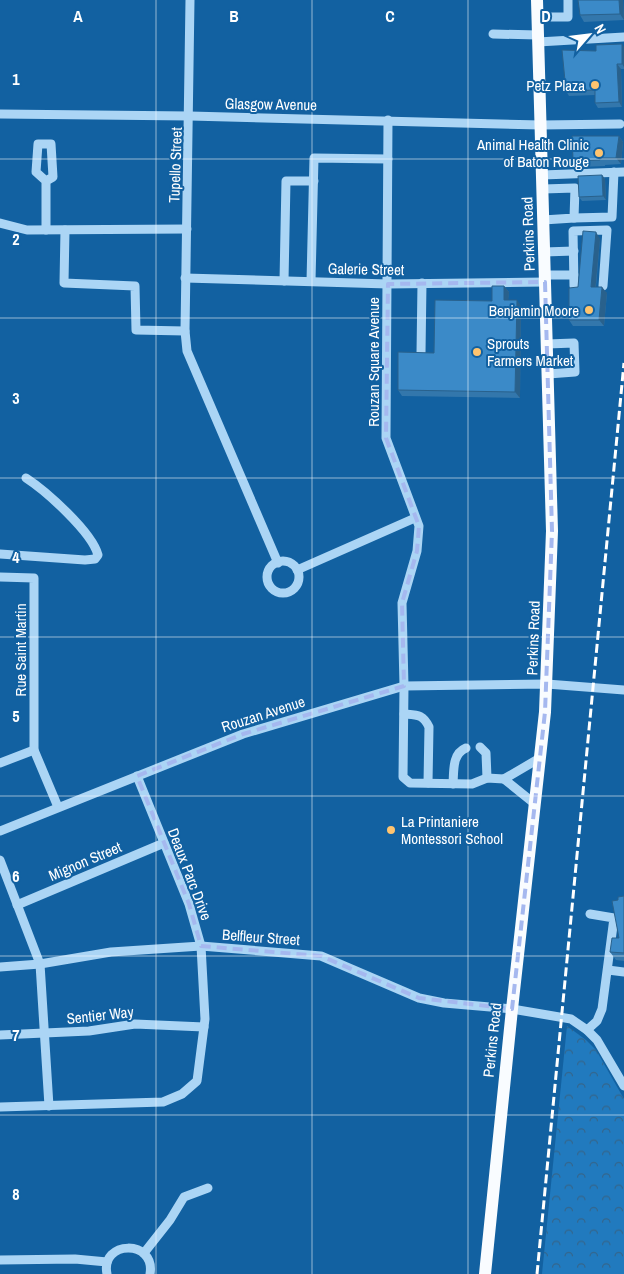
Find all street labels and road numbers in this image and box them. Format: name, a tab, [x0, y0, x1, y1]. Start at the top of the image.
street label: Glasgow Avenue	[225, 93, 317, 115]
street label: Tupello Street	[163, 126, 187, 203]
street label: Perkins Road	[516, 196, 540, 272]
street label: Galerie Street	[328, 258, 405, 280]
street label: Rouzan Square Avenue	[363, 297, 384, 427]
street label: Perkins Road	[521, 600, 545, 676]
street label: Rue Saint Martin	[10, 604, 31, 697]
street label: Rouzan Avenue	[219, 691, 308, 737]
street label: Deaux Parc Drive	[163, 825, 217, 923]
street label: Mignon Street	[45, 836, 125, 886]
street label: Belfleur Street	[221, 924, 301, 950]
street label: Sentier Way	[65, 1001, 135, 1029]
street label: Perkins Road	[478, 1002, 506, 1078]

